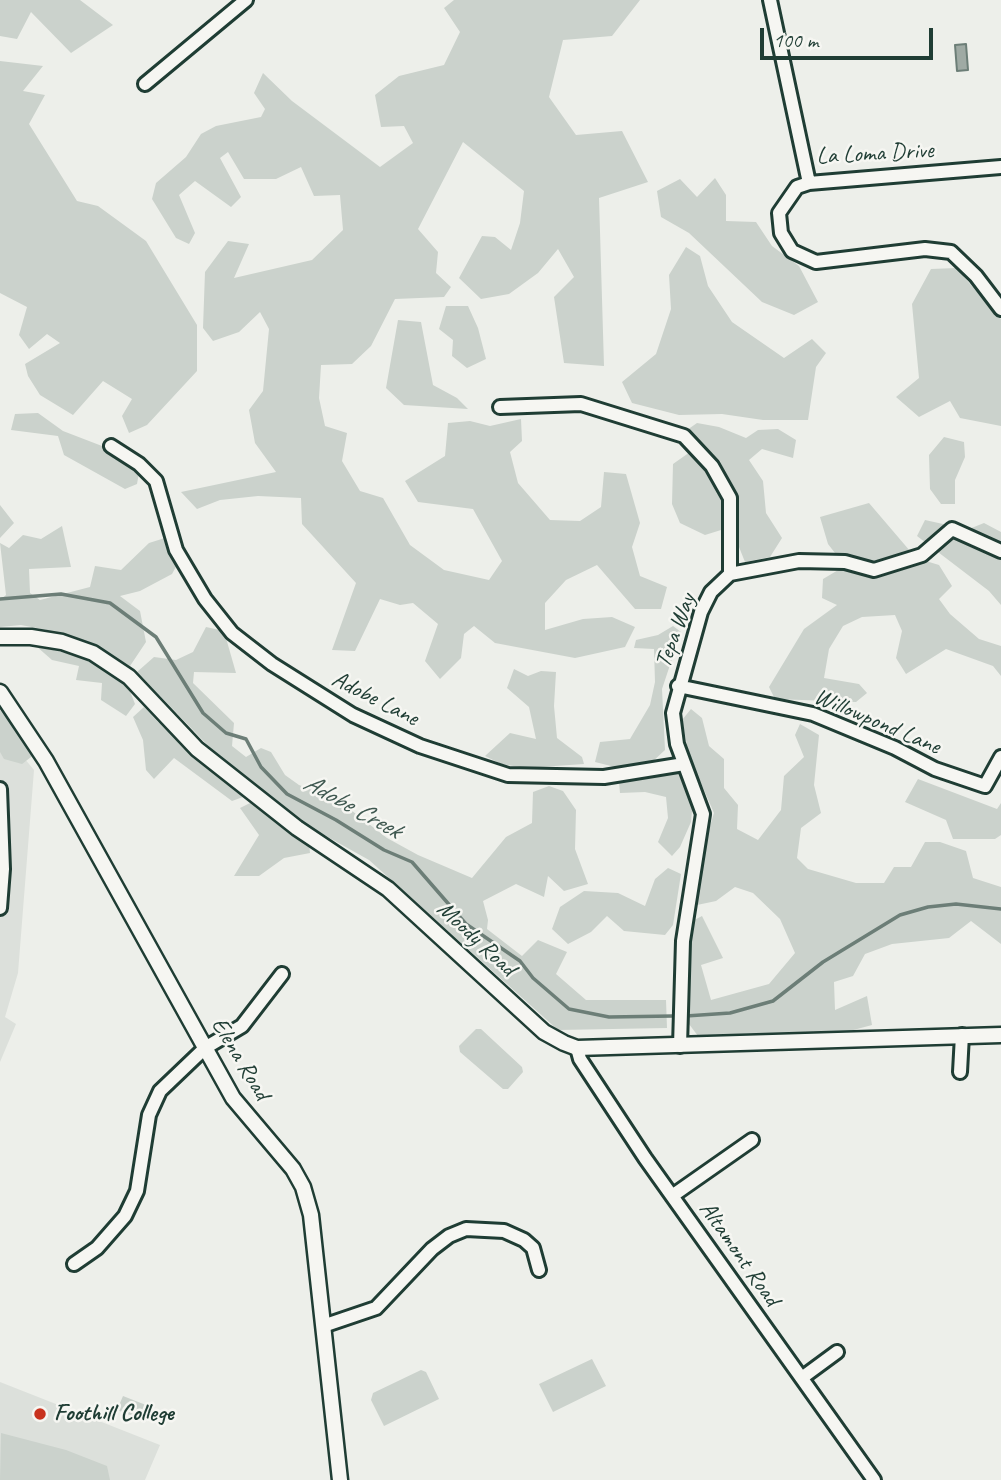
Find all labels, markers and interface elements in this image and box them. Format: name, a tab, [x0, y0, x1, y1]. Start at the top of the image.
scale bar	[763, 14, 936, 58]
text: 100 m	[773, 27, 818, 53]
street label: La Loma Drive	[816, 137, 934, 171]
street label: Tepa Way	[649, 590, 703, 672]
street label: Adobe Lane	[327, 665, 423, 733]
street label: Willowpond Lane	[810, 682, 944, 762]
water label: Adobe Creek	[298, 768, 406, 846]
street label: Moody Road	[430, 895, 522, 983]
street label: Elena Road	[204, 1013, 276, 1105]
street label: Altamont Road	[692, 1196, 786, 1312]
place label: Foothill College	[54, 1400, 174, 1428]
marker: Foothill College	[32, 1406, 48, 1422]

